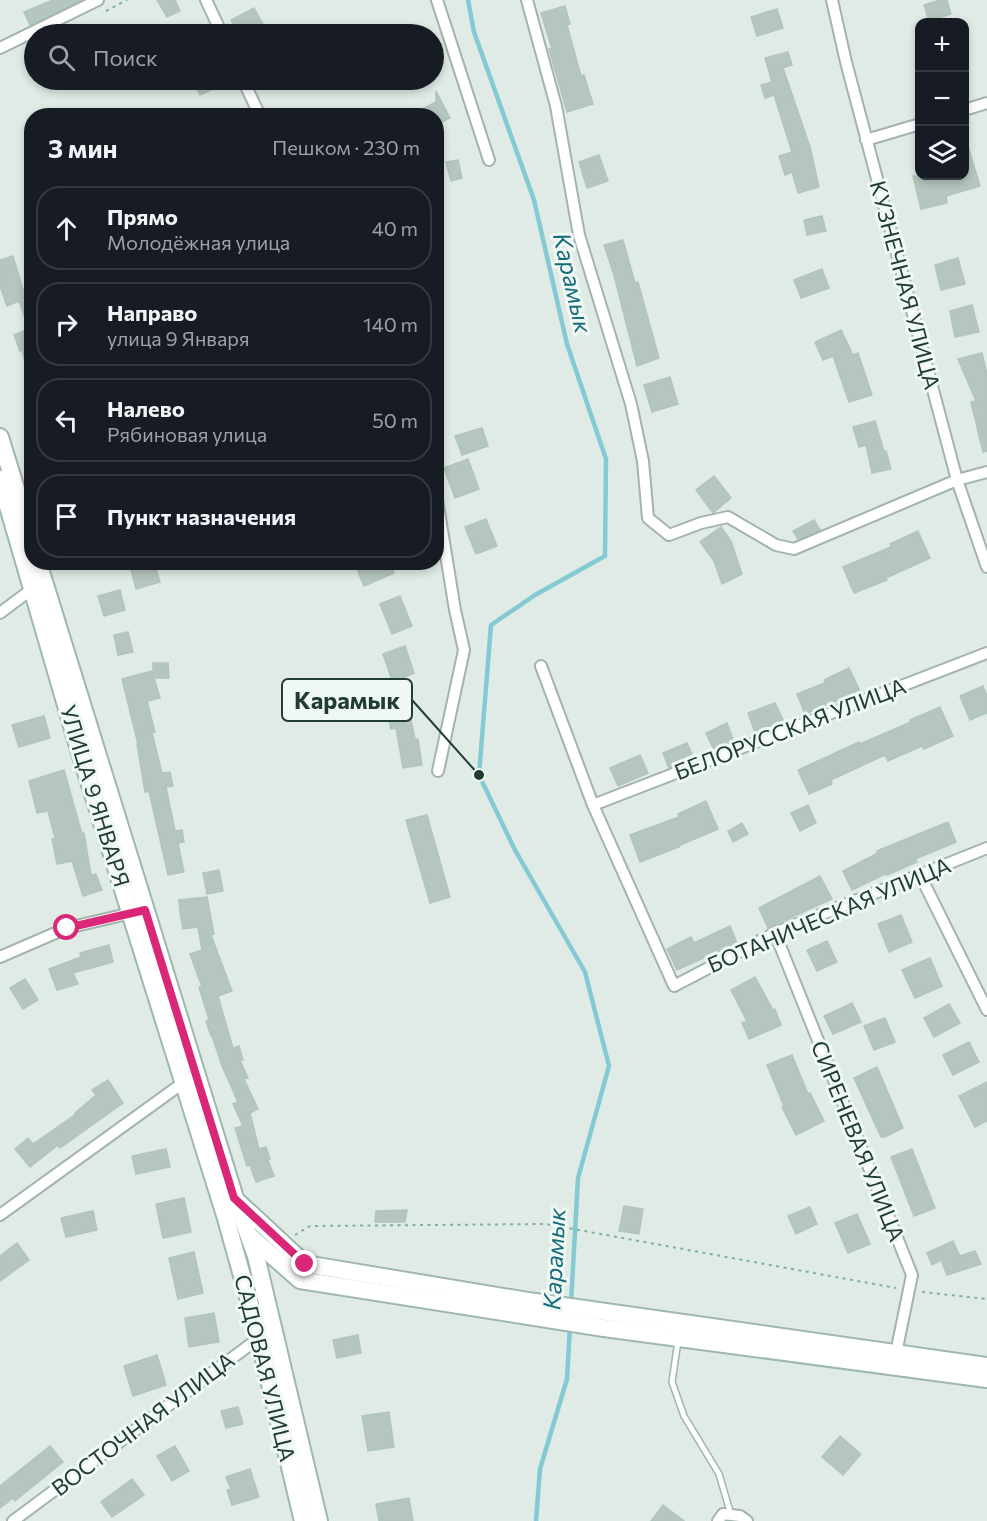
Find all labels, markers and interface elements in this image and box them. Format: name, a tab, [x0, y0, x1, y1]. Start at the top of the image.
map controls	[915, 18, 969, 180]
button: +	[915, 18, 969, 72]
search box	[24, 24, 444, 90]
icon: search	[45, 41, 78, 74]
text: Поиск	[93, 44, 158, 71]
button: −	[915, 72, 969, 126]
button: layers	[915, 126, 969, 180]
text: 3 мин	[48, 132, 118, 163]
text: Пешком · 230 m	[272, 135, 420, 159]
street label: КУЗНЕЧНАЯ УЛИЦА	[865, 177, 946, 392]
text: Прямо	[107, 203, 178, 230]
icon: ahead	[50, 212, 83, 245]
text: 40 m	[372, 216, 418, 240]
text: Молодёжная улица	[107, 230, 290, 254]
water label: Карамык	[548, 230, 599, 337]
text: Направо	[107, 299, 197, 326]
icon: right	[50, 308, 83, 341]
text: 140 m	[363, 312, 418, 336]
text: улица 9 Января	[107, 326, 249, 350]
text: Налево	[107, 395, 185, 422]
icon: left	[50, 404, 83, 437]
text: 50 m	[372, 408, 418, 432]
text: Рябиновая улица	[107, 422, 267, 446]
icon: arrive	[50, 500, 83, 533]
text: Пункт назначения	[107, 503, 296, 530]
street label: БЕЛОРУССКАЯ УЛИЦА	[670, 672, 909, 785]
callout: Карамык	[282, 679, 412, 721]
text: Карамык	[294, 685, 400, 714]
street label: УЛИЦА 9 ЯНВАРЯ	[55, 702, 136, 890]
street label: БОТАНИЧЕСКАЯ УЛИЦА	[703, 851, 954, 978]
route start	[53, 914, 79, 940]
street label: СИРЕНЕВАЯ УЛИЦА	[806, 1036, 911, 1245]
water label: Карамык	[536, 1206, 571, 1311]
route end	[291, 1250, 317, 1276]
street label: САДОВАЯ УЛИЦА	[229, 1272, 302, 1464]
street label: ВОСТОЧНАЯ УЛИЦА	[46, 1346, 239, 1501]

